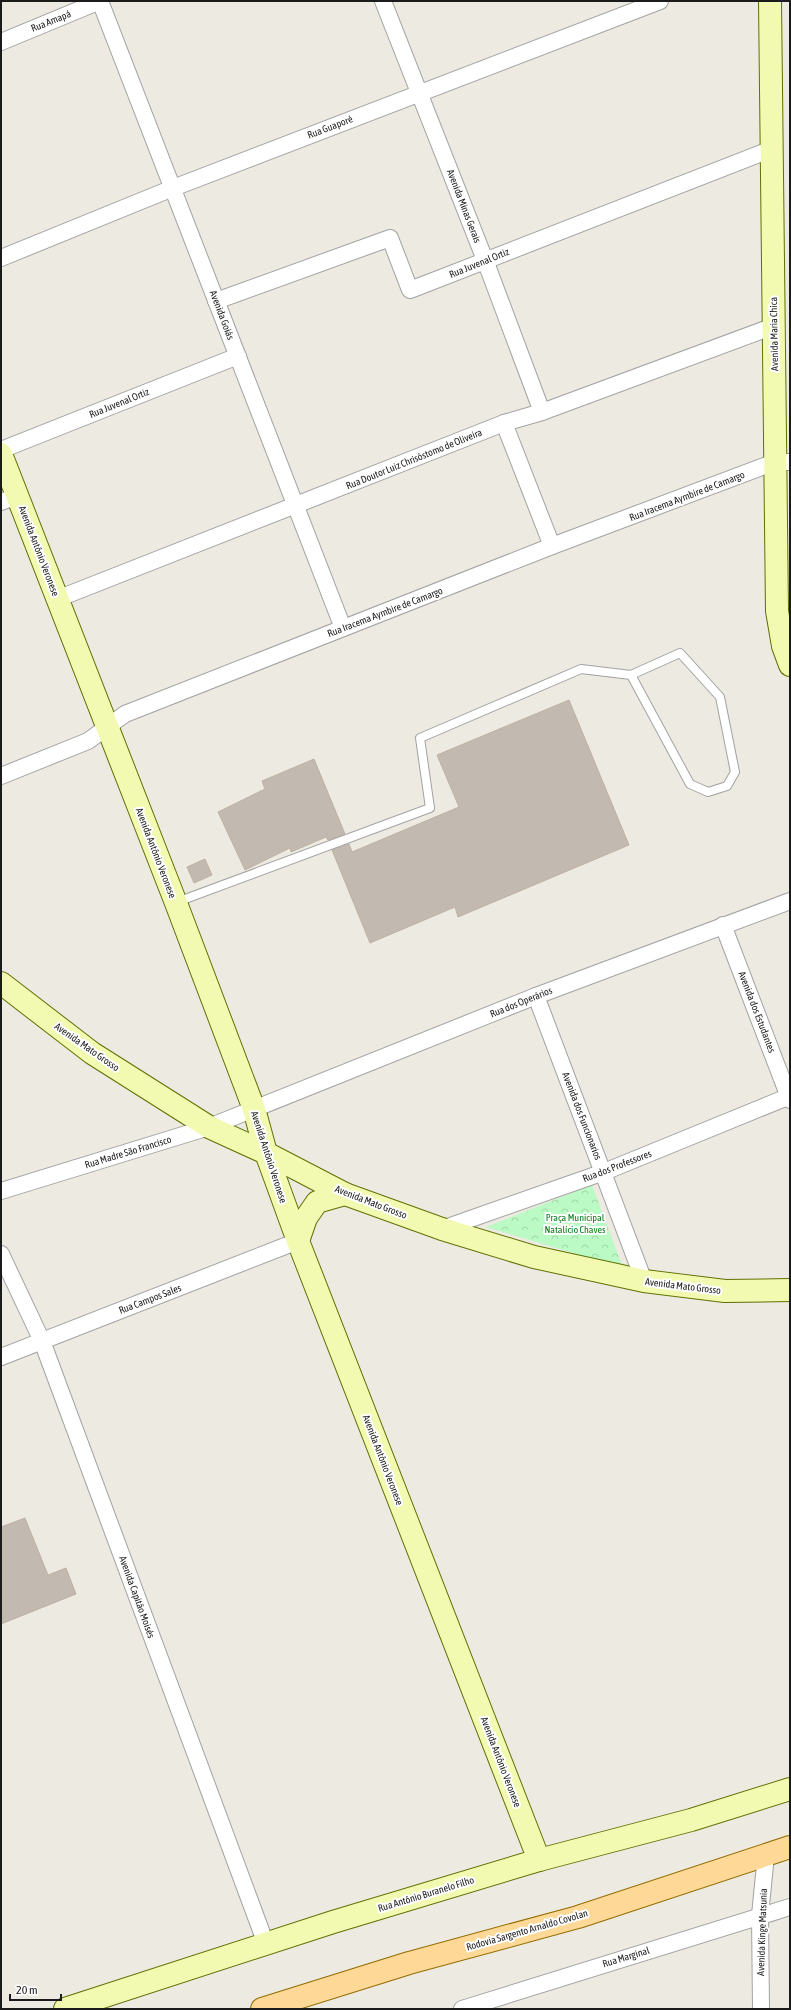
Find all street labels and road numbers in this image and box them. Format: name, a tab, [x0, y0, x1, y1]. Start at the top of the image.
street label: Rua Amapá	[29, 8, 73, 34]
street label: Rua Guaporé	[306, 113, 355, 141]
street label: Avenida Minas Gerais	[445, 168, 483, 245]
street label: Rua Juvenal Ortiz	[448, 246, 511, 280]
street label: Avenida Goiás	[208, 289, 237, 342]
street label: Avenida Maria Chica	[768, 297, 780, 371]
street label: Rua Juvenal Ortiz	[88, 386, 151, 420]
street label: Rua Doutor Luiz Chrisóstomo de Oliveira	[344, 427, 484, 491]
street label: Rua Iracema Aymbire de Camargo	[628, 469, 746, 523]
street label: Avenida Antônio Veronese	[17, 504, 62, 598]
street label: Rua Iracema Aymbire de Camargo	[326, 585, 444, 639]
street label: Avenida Antônio Veronese	[134, 806, 179, 900]
street label: Avenida dos Estudantes	[736, 970, 778, 1055]
street label: Rua dos Operários	[488, 984, 554, 1019]
street label: Avenida Mato Grosso	[53, 1021, 122, 1074]
street label: Avenida dos Funcionarios	[560, 1071, 604, 1162]
street label: Avenida Antônio Veronese	[249, 1110, 289, 1205]
street label: Rua Madre São Francisco	[83, 1134, 173, 1170]
street label: Rua dos Professores	[581, 1148, 653, 1184]
street label: Avenida Mato Grosso	[333, 1183, 409, 1221]
street label: Avenida Mato Grosso	[644, 1276, 722, 1296]
street label: Rua Campos Sales	[117, 1282, 183, 1316]
street label: Avenida Antônio Veronese	[361, 1413, 406, 1507]
street label: Avenida Capitão Moisés	[117, 1554, 157, 1640]
street label: Avenida Antônio Veronese	[479, 1715, 524, 1809]
street label: Rua Antônio Buranelo Filho	[377, 1874, 476, 1914]
street label: Avenida Kinge Matsunia	[755, 1888, 769, 1976]
street label: Rodovia Sargento Arnaldo Covolan	[465, 1907, 589, 1953]
street label: Rua Marginal	[601, 1945, 651, 1969]

